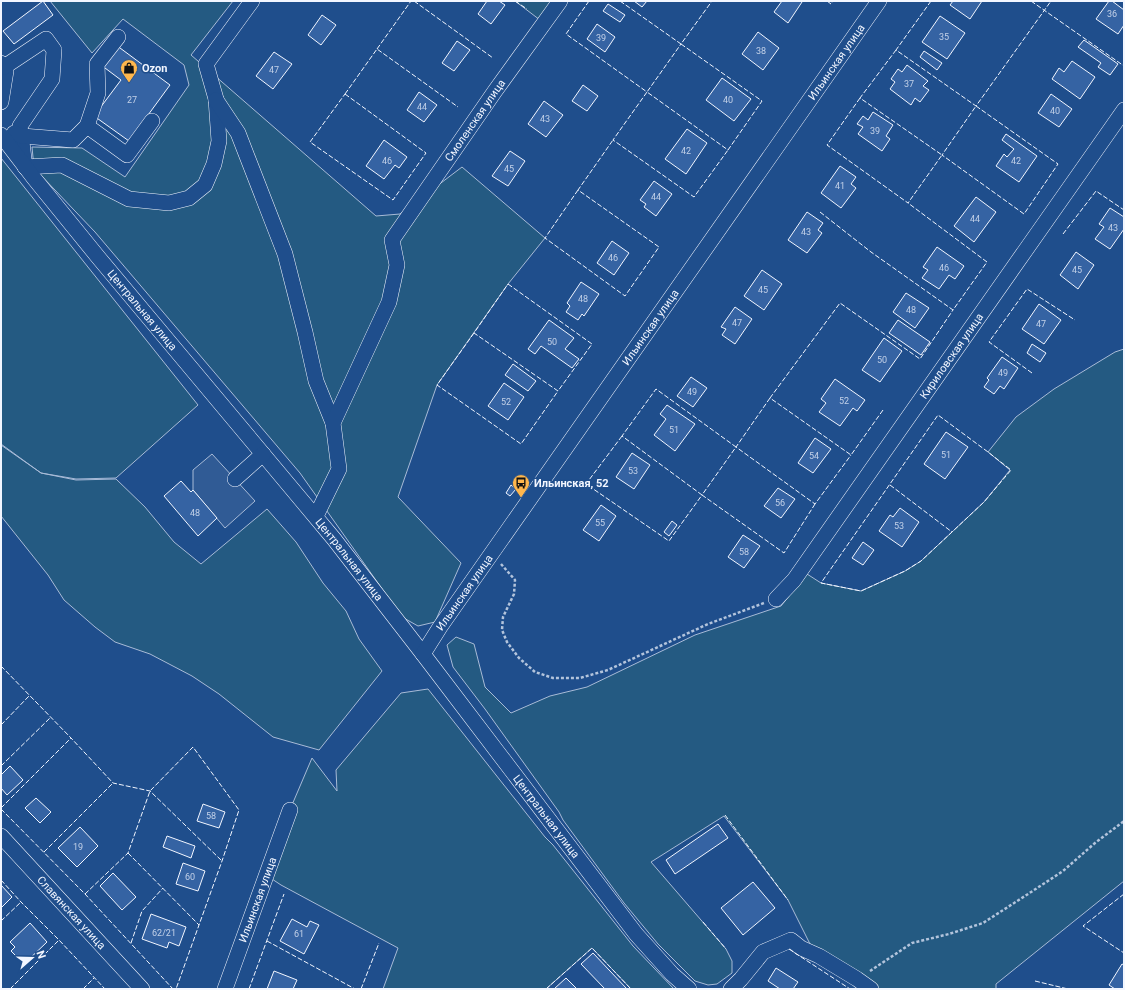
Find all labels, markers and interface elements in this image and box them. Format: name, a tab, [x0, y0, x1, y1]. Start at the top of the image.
house number: 36	[1107, 9, 1117, 19]
street label: Ильинская улица	[806, 22, 868, 103]
house number: 35	[939, 32, 949, 42]
house number: 39	[596, 33, 606, 43]
house number: 38	[756, 46, 766, 56]
shop icon: Ozon	[119, 58, 139, 83]
place label: Ozon	[142, 62, 167, 75]
house number: 47	[269, 65, 279, 75]
street label: Смоленская улица	[442, 77, 508, 164]
house number: 37	[904, 79, 914, 89]
house number: 27	[127, 95, 137, 105]
house number: 40	[723, 95, 733, 105]
house number: 44	[417, 102, 427, 112]
house number: 40	[1050, 106, 1060, 116]
house number: 43	[540, 114, 550, 124]
house number: 39	[870, 126, 880, 136]
house number: 42	[681, 146, 691, 156]
house number: 46	[382, 156, 392, 166]
house number: 42	[1011, 156, 1021, 166]
house number: 45	[504, 164, 514, 174]
house number: 41	[835, 181, 845, 191]
house number: 44	[651, 192, 661, 202]
house number: 44	[970, 214, 980, 224]
house number: 43	[1108, 223, 1118, 233]
house number: 43	[801, 227, 811, 237]
house number: 46	[608, 253, 618, 263]
house number: 46	[939, 263, 949, 273]
house number: 45	[1072, 265, 1082, 275]
street label: Центральная улица	[104, 267, 180, 353]
house number: 45	[758, 285, 768, 295]
street label: Ильинская улица	[620, 287, 682, 368]
house number: 48	[578, 294, 588, 304]
house number: 48	[906, 305, 916, 315]
street label: Кириловская улица	[917, 311, 986, 401]
house number: 47	[732, 318, 742, 328]
house number: 47	[1036, 319, 1046, 329]
house number: 50	[547, 337, 557, 347]
house number: 50	[877, 355, 887, 365]
house number: 49	[998, 368, 1008, 378]
house number: 49	[687, 387, 697, 397]
house number: 52	[839, 396, 849, 406]
house number: 52	[501, 397, 511, 407]
house number: 51	[669, 425, 679, 435]
house number: 51	[941, 450, 951, 460]
house number: 54	[809, 451, 819, 461]
house number: 53	[628, 466, 638, 476]
bus stop icon: Ильинская, 52	[511, 473, 531, 498]
place label: Ильинская, 52	[534, 477, 609, 490]
house number: 56	[775, 498, 785, 508]
house number: 48	[190, 508, 200, 518]
street label: Центральная улица	[312, 516, 385, 603]
house number: 55	[595, 518, 605, 528]
house number: 53	[894, 521, 904, 531]
house number: 58	[739, 547, 749, 557]
street label: Ильинская улица	[434, 552, 496, 633]
street label: Центральная улица	[510, 772, 582, 861]
house number: 58	[206, 811, 216, 821]
house number: 19	[73, 842, 83, 852]
street label: Ильинская улица	[236, 855, 279, 944]
house number: 60	[185, 872, 195, 882]
street label: Славянская улица	[34, 874, 108, 952]
house number: 62/21	[152, 928, 176, 938]
house number: 61	[294, 929, 304, 939]
north arrow	[12, 938, 52, 978]
text: N	[33, 949, 48, 961]

